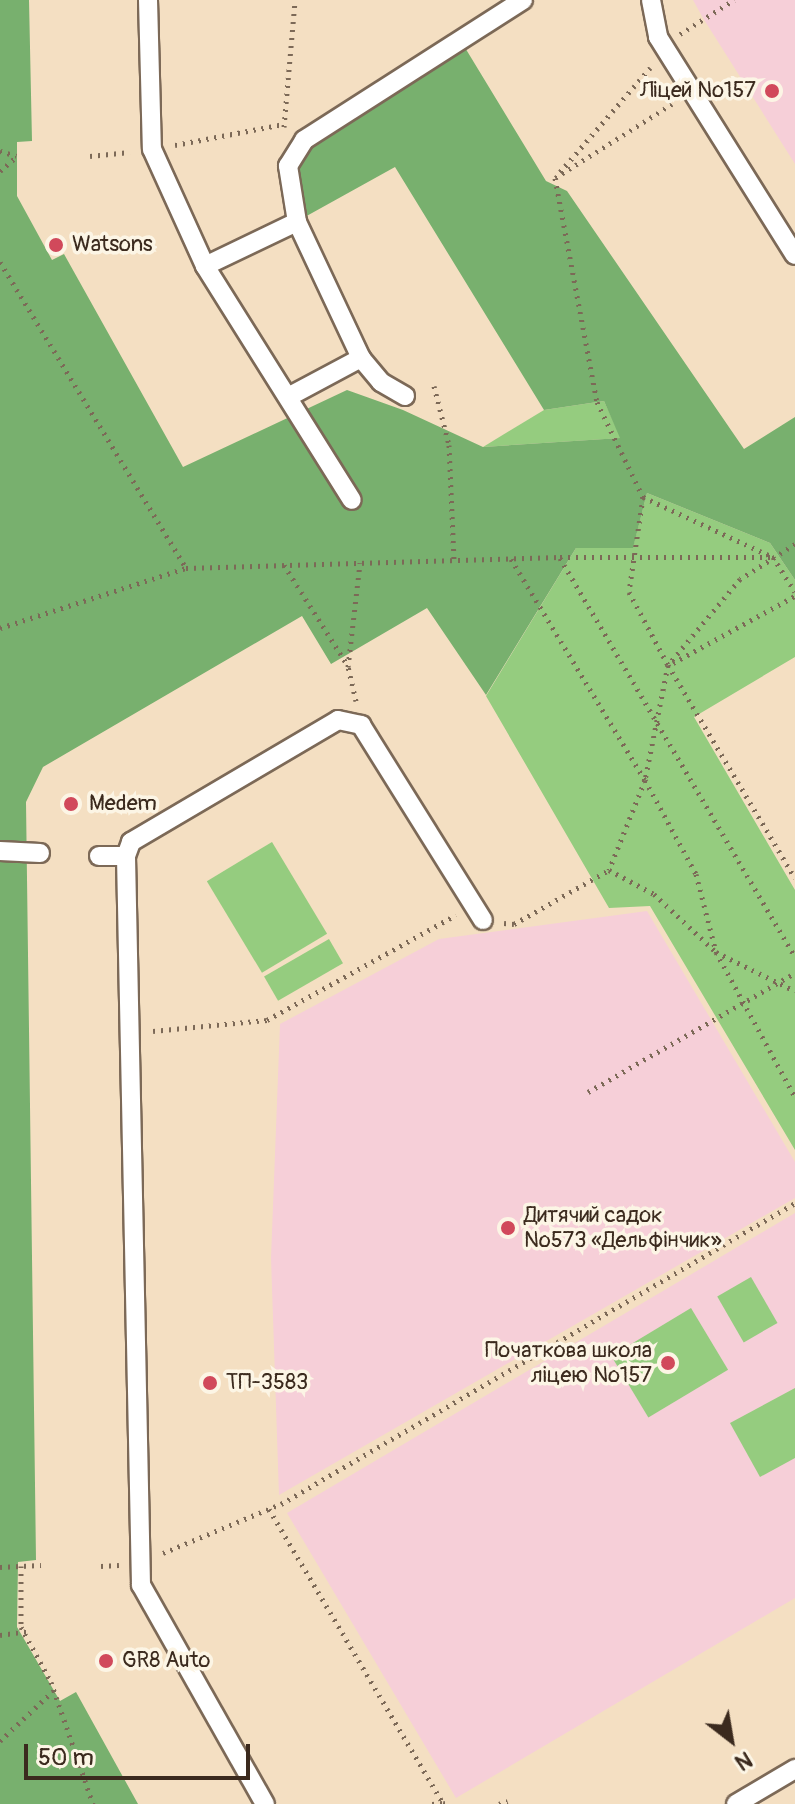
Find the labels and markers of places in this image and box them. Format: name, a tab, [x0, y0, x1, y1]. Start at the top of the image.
place label: Ліцей №157	[640, 78, 756, 104]
marker: Ліцей №157	[763, 82, 781, 100]
place label: Watsons	[72, 232, 152, 258]
marker: Watsons	[47, 236, 65, 254]
place label: Medem	[89, 791, 157, 817]
marker: Medem	[60, 793, 82, 815]
place label: Дитячий садок №573 «Дельфінчик»	[524, 1202, 722, 1254]
marker: Дитячий садок №573 «Дельфінчик»	[499, 1219, 517, 1237]
place label: Початкова школа ліцею №157	[485, 1337, 652, 1388]
marker: Початкова школа ліцею №157	[659, 1354, 677, 1372]
place label: ТП-3583	[226, 1370, 308, 1396]
marker: ТП-3583	[201, 1374, 219, 1392]
place label: GR8 Auto	[122, 1648, 210, 1674]
marker: GR8 Auto	[97, 1652, 115, 1670]

